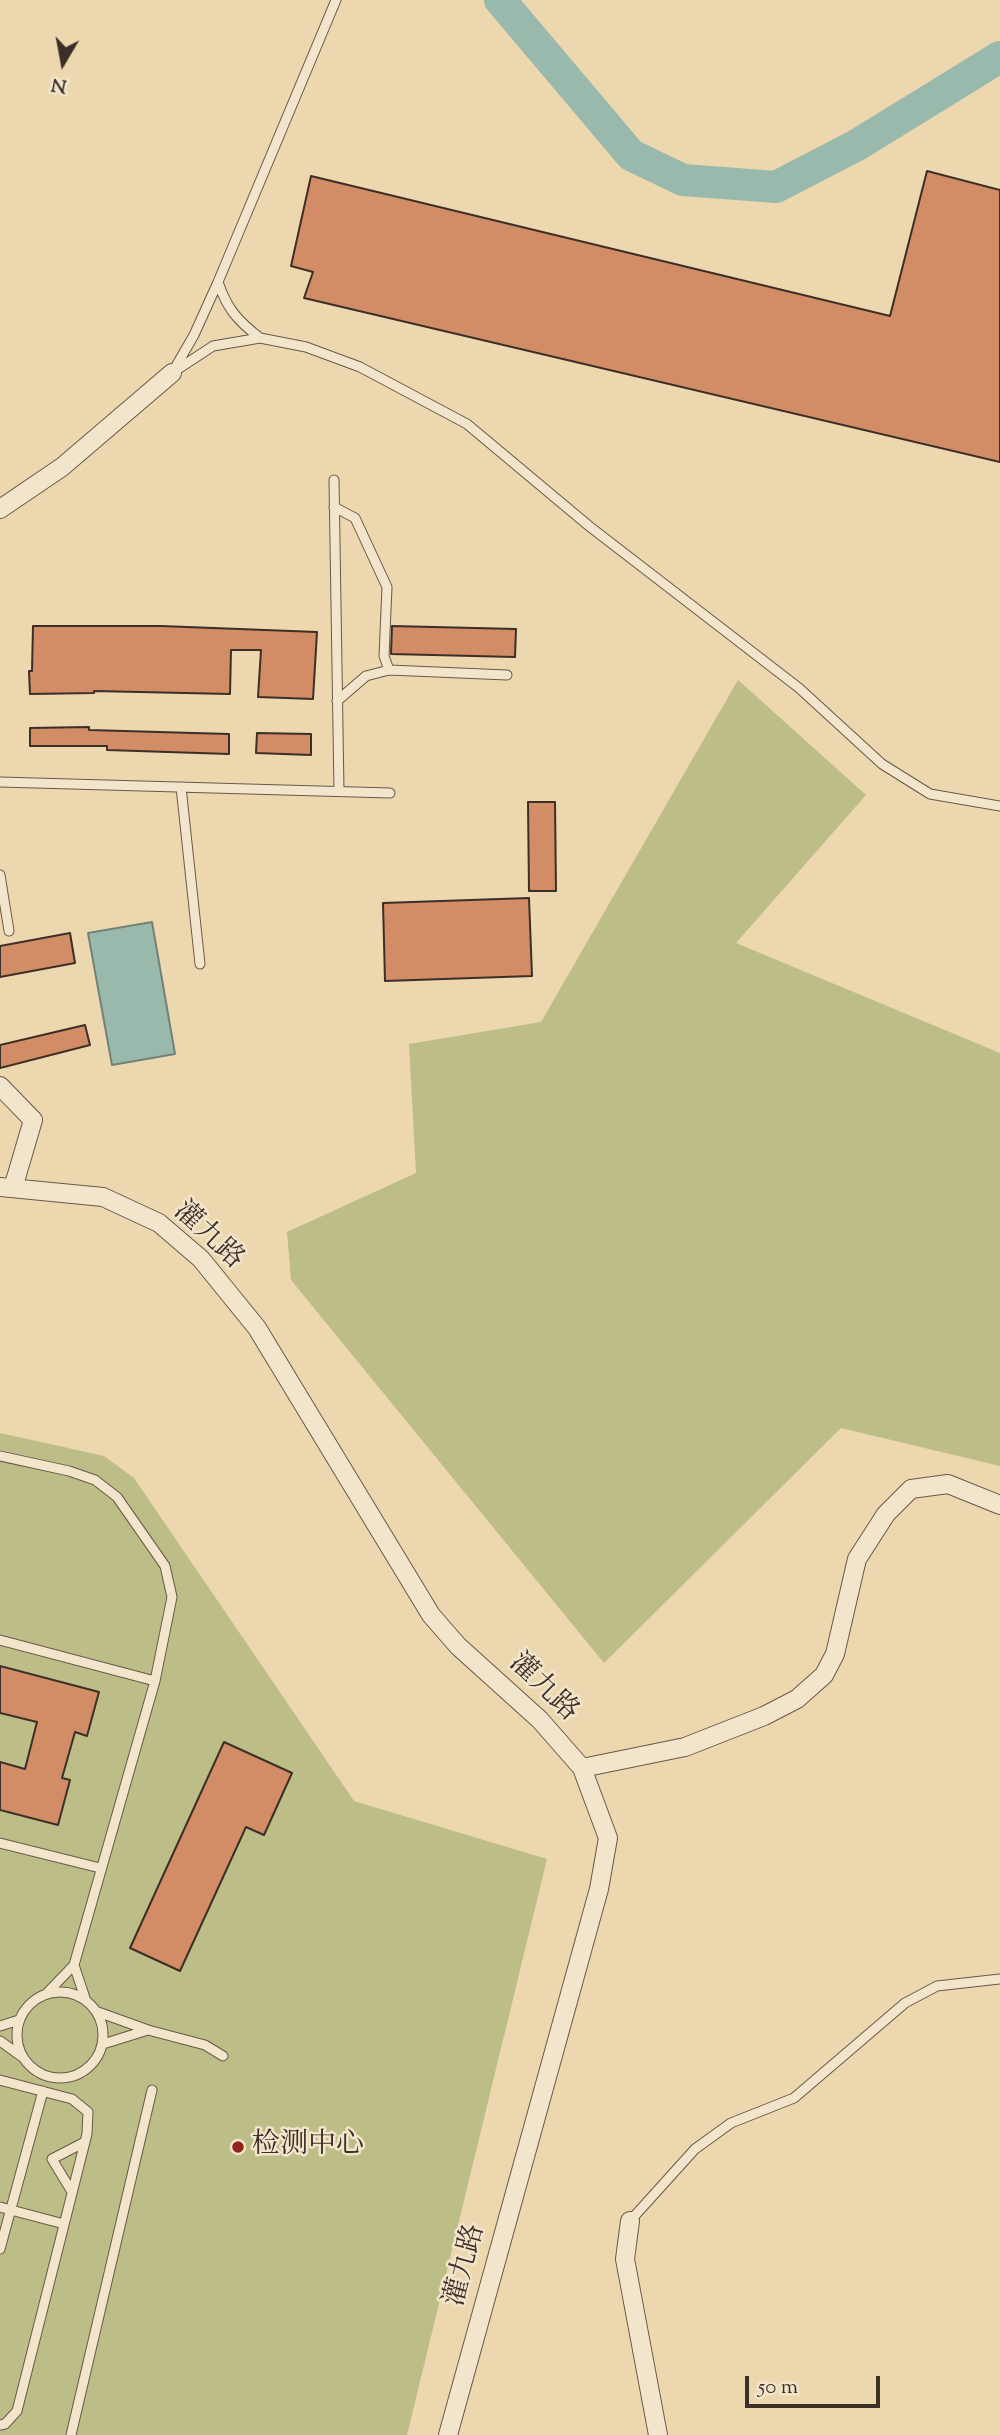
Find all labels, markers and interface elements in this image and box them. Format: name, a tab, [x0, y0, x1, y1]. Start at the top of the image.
north arrow	[28, 28, 98, 98]
text: N	[49, 70, 69, 99]
street label: 灌九路	[165, 1196, 249, 1278]
street label: 灌九路	[500, 1648, 584, 1730]
place label: 检测中心	[252, 2130, 364, 2164]
marker: 检测中心	[230, 2139, 246, 2155]
street label: 灌九路	[440, 2221, 494, 2311]
scale bar	[748, 2362, 883, 2406]
text: 50 m	[758, 2373, 798, 2403]

